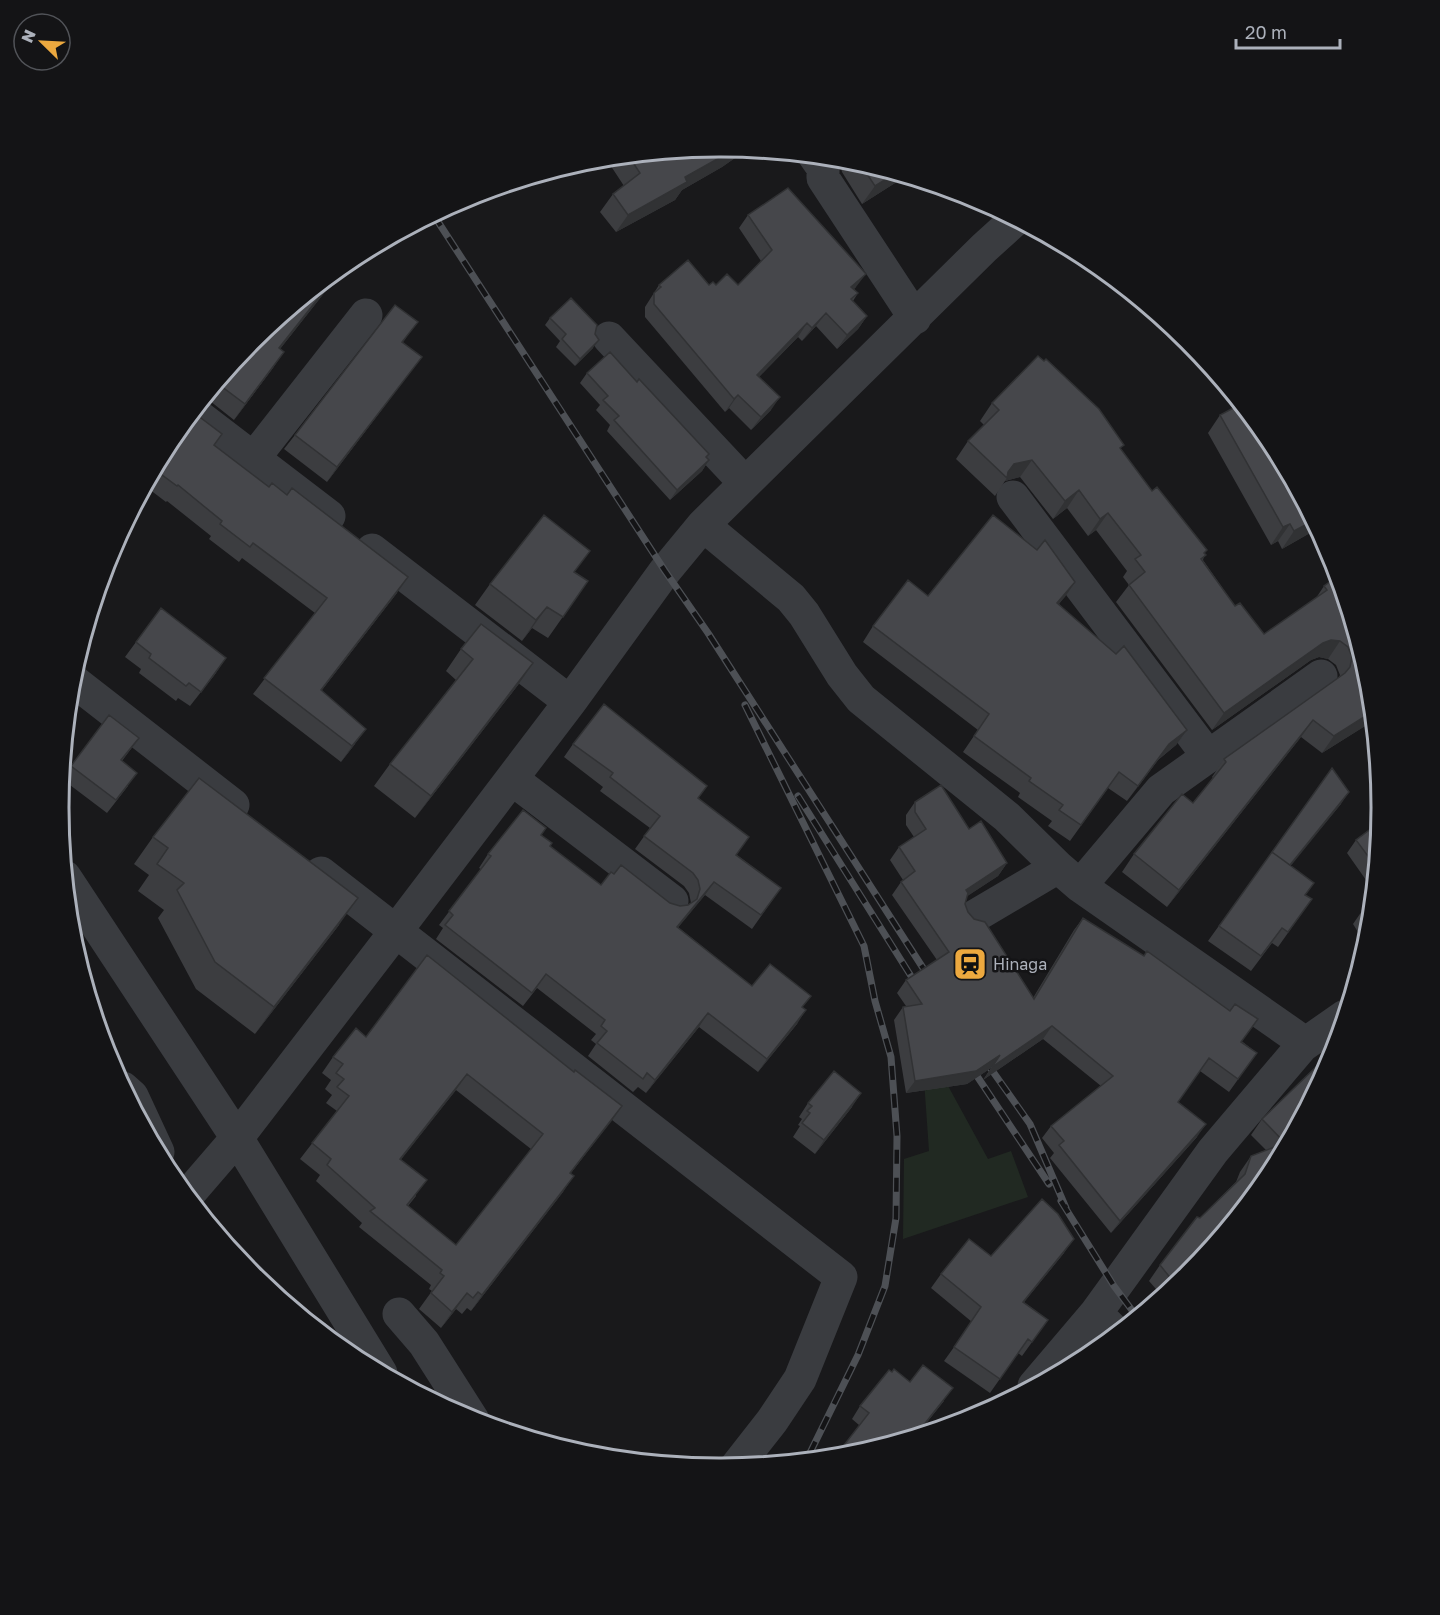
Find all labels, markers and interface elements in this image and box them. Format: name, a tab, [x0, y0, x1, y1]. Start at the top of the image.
north arrow	[12, 12, 72, 72]
scale bar	[1236, 12, 1340, 50]
text: 20 m	[1245, 21, 1287, 43]
text: N	[17, 26, 40, 46]
station icon: Hinaga	[952, 946, 988, 982]
place label: Hinaga	[993, 954, 1047, 974]

